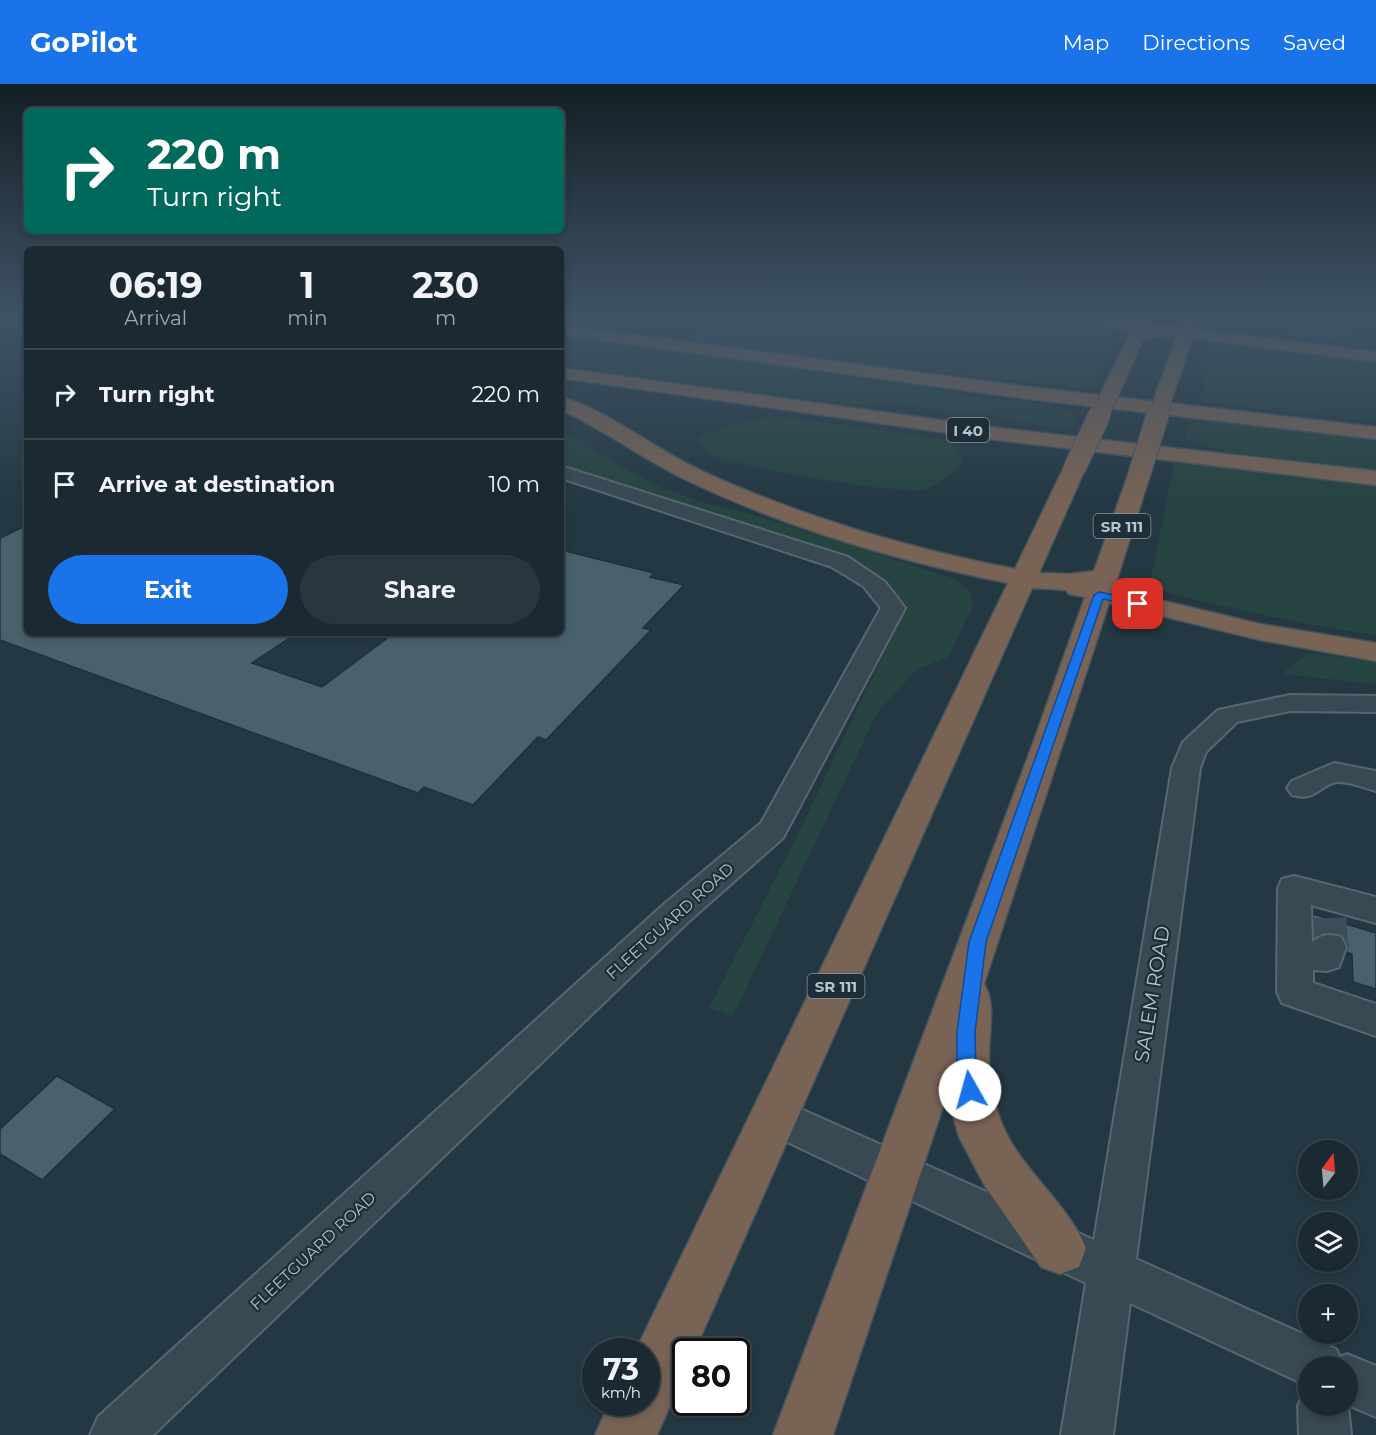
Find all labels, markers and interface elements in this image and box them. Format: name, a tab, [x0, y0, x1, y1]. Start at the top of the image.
text: GoPilot	[30, 25, 138, 59]
text: Map	[1063, 30, 1109, 55]
text: Directions	[1142, 30, 1250, 55]
text: Saved	[1283, 30, 1346, 55]
text: 220 m	[147, 128, 281, 180]
icon: right	[48, 132, 126, 210]
text: Turn right	[147, 180, 282, 213]
text: 06:19	[109, 263, 203, 307]
text: 1	[300, 263, 314, 307]
text: 230	[412, 263, 479, 307]
text: Arrival	[124, 306, 187, 330]
text: min	[287, 306, 327, 330]
text: m	[435, 306, 456, 330]
icon: right	[48, 378, 81, 411]
text: Turn right	[99, 381, 214, 408]
text: 220 m	[471, 381, 540, 408]
road number: I 40	[947, 418, 989, 442]
icon: arrive	[48, 468, 81, 501]
text: Arrive at destination	[99, 471, 335, 498]
text: 10 m	[488, 471, 540, 498]
road number: SR 111	[1094, 514, 1150, 538]
button: Exit	[48, 555, 288, 624]
button: Share	[300, 555, 540, 624]
pin	[1112, 578, 1163, 629]
icon: arrive	[1121, 587, 1154, 620]
street label: FLEETGUARD ROAD	[602, 859, 738, 983]
street label: SALEM ROAD	[1129, 924, 1175, 1064]
road number: SR 111	[808, 974, 864, 998]
position arrow	[938, 1058, 1002, 1122]
north arrow	[1298, 1140, 1358, 1200]
map controls	[1298, 1140, 1358, 1416]
street label: FLEETGUARD ROAD	[246, 1188, 380, 1314]
button: layers	[1298, 1212, 1358, 1272]
button: +	[1298, 1284, 1358, 1344]
speed limit sign: 80	[672, 1338, 750, 1416]
text: 73	[603, 1351, 639, 1388]
button: −	[1298, 1356, 1358, 1416]
text: km/h	[601, 1383, 641, 1402]

